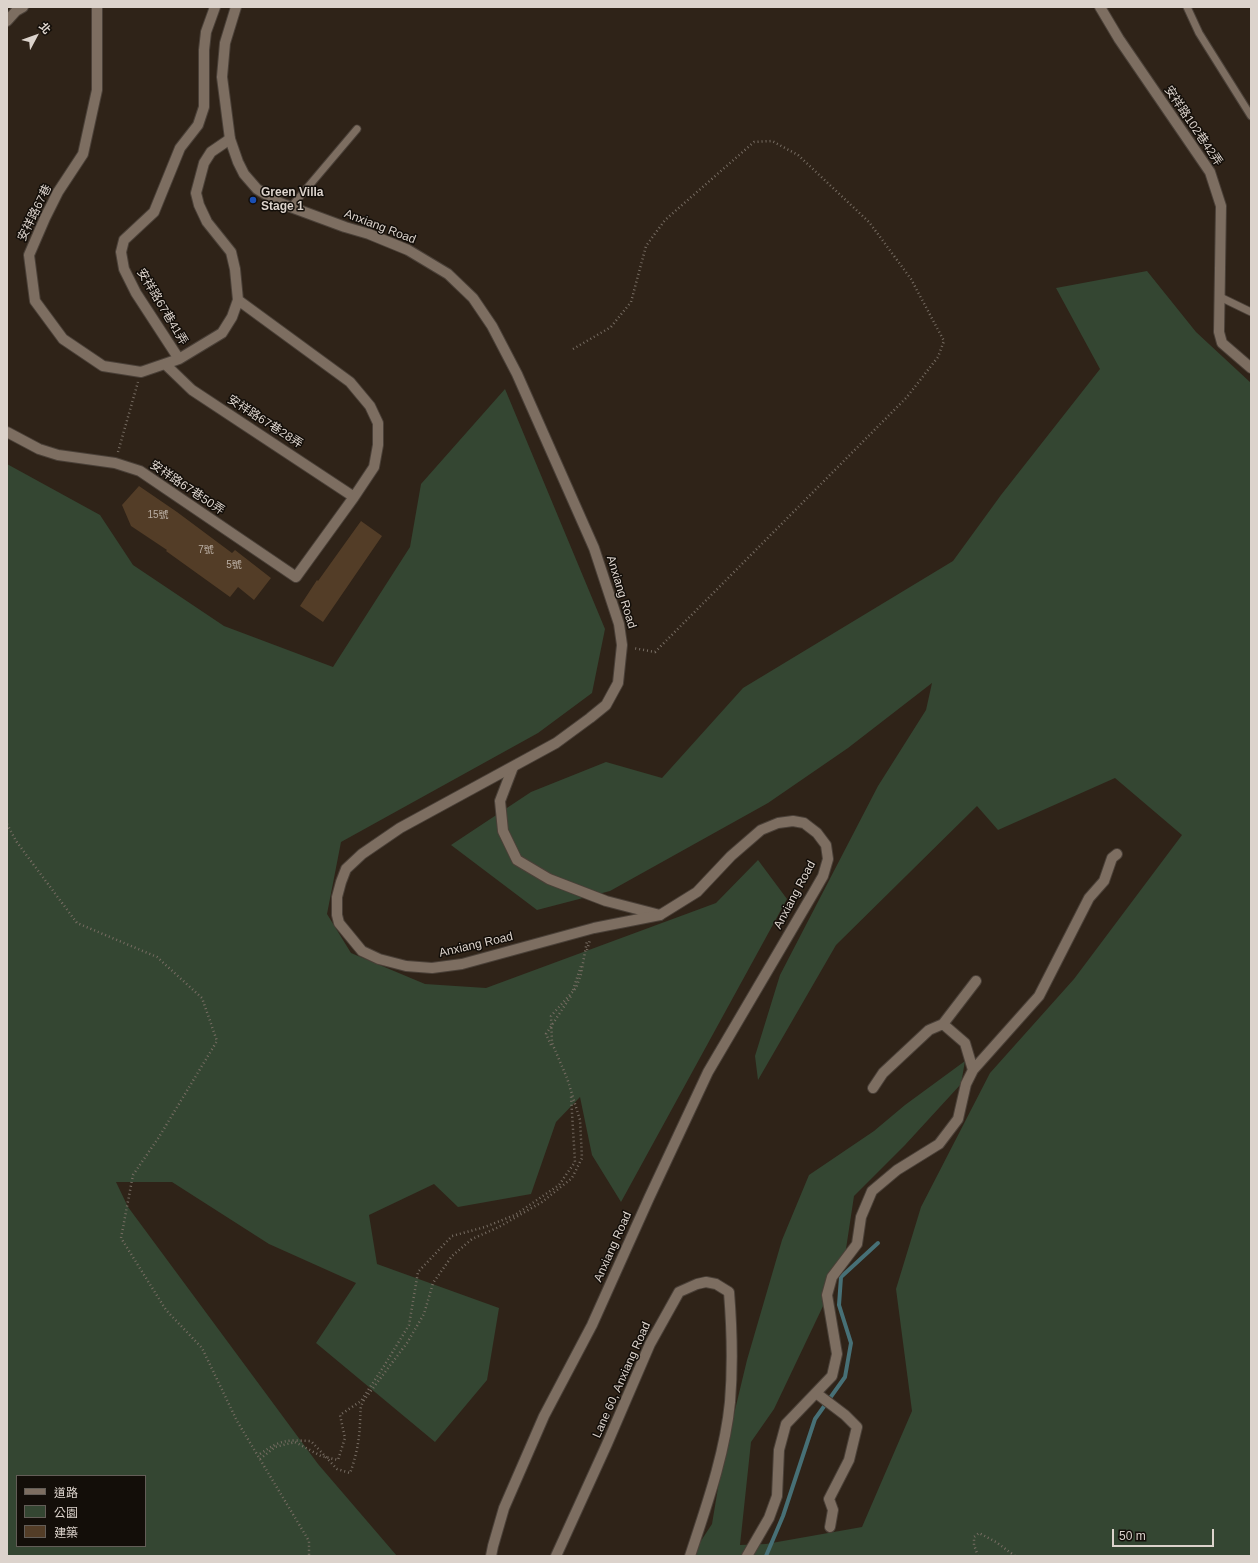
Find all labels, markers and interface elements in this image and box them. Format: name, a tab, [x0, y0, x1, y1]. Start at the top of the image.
north arrow	[16, 16, 56, 56]
text: 北	[37, 20, 53, 36]
street label: 安祥路102巷42弄	[1161, 83, 1225, 169]
street label: 安祥路67巷	[15, 182, 55, 244]
place label: Green Villa Stage 1	[261, 186, 323, 214]
marker: Green Villa Stage 1	[248, 195, 258, 205]
street label: Anxiang Road	[342, 207, 418, 247]
street label: 安祥路67巷41弄	[134, 266, 190, 348]
street label: 安祥路67巷28弄	[225, 392, 305, 452]
street label: 安祥路67巷50弄	[147, 458, 227, 518]
house number: 15號	[147, 509, 169, 521]
house number: 7號	[198, 544, 214, 556]
street label: Anxiang Road	[603, 554, 639, 630]
house number: 5號	[226, 559, 242, 571]
street label: Anxiang Road	[771, 858, 819, 932]
street label: Anxiang Road	[438, 930, 514, 960]
street label: Anxiang Road	[591, 1210, 635, 1284]
street label: Lane 60, Anxiang Road	[590, 1320, 654, 1440]
legend	[16, 1475, 146, 1547]
text: 道路	[54, 1486, 78, 1500]
text: 公園	[54, 1506, 78, 1520]
scale bar	[1114, 1521, 1216, 1547]
text: 建築	[54, 1526, 78, 1540]
text: 50 m	[1119, 1529, 1146, 1543]

